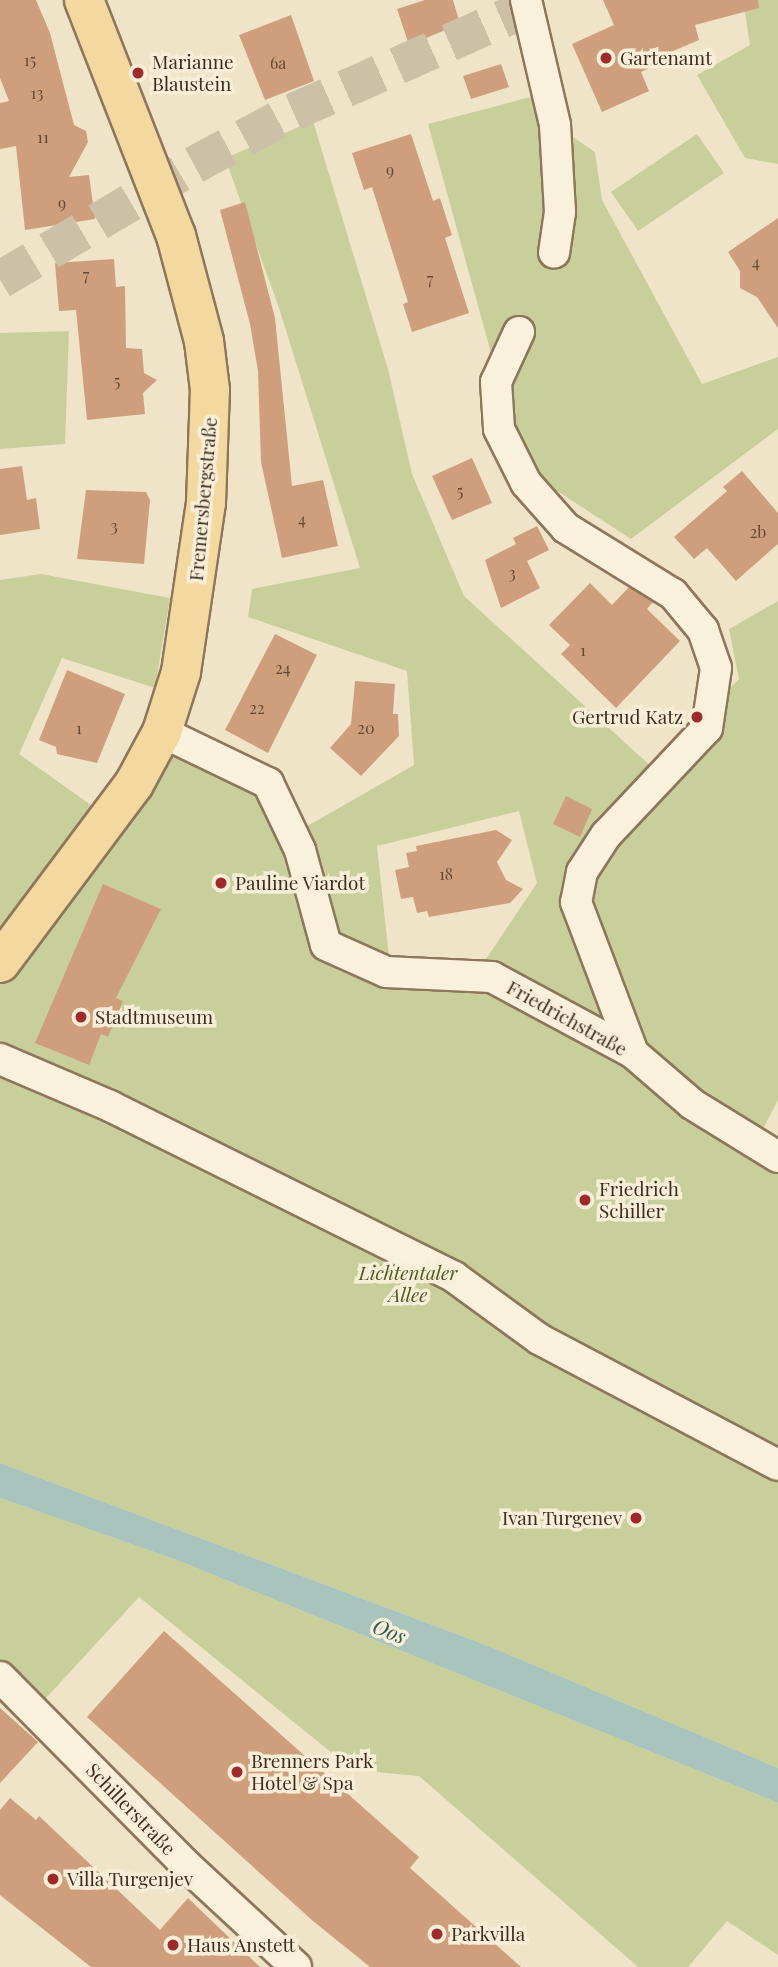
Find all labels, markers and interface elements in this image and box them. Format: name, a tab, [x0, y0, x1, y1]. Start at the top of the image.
place label: Gartenamt	[620, 47, 712, 69]
house number: 15	[24, 50, 36, 70]
marker: Gartenamt	[598, 50, 614, 66]
place label: Marianne Blaustein	[152, 51, 234, 95]
house number: 6a	[270, 53, 286, 73]
marker: Marianne Blaustein	[130, 65, 146, 81]
house number: 13	[31, 83, 43, 103]
house number: 11	[37, 127, 49, 147]
house number: 9	[386, 160, 394, 180]
house number: 9	[58, 193, 66, 213]
house number: 4	[752, 252, 760, 272]
house number: 7	[83, 265, 89, 285]
house number: 7	[427, 269, 433, 289]
house number: 5	[114, 371, 120, 391]
street label: Fremersbergstraße	[184, 416, 222, 582]
house number: 5	[457, 481, 463, 501]
house number: 4	[298, 509, 306, 529]
house number: 3	[110, 516, 118, 536]
house number: 2b	[750, 522, 766, 542]
house number: 3	[508, 563, 516, 583]
house number: 1	[580, 640, 586, 660]
house number: 24	[275, 658, 291, 678]
house number: 22	[249, 698, 265, 718]
place label: Gertrud Katz	[572, 706, 683, 728]
marker: Gertrud Katz	[689, 709, 705, 725]
house number: 1	[76, 718, 82, 738]
house number: 20	[357, 718, 375, 738]
house number: 18	[439, 864, 453, 884]
place label: Pauline Viardot	[235, 872, 366, 894]
marker: Pauline Viardot	[213, 875, 229, 891]
street label: Friedrichstraße	[503, 976, 631, 1060]
place label: Stadtmuseum	[95, 1006, 213, 1028]
marker: Stadtmuseum	[73, 1009, 89, 1025]
place label: Friedrich Schiller	[599, 1178, 679, 1222]
marker: Friedrich Schiller	[577, 1192, 593, 1208]
park label: Lichtentaler Allee	[359, 1262, 457, 1306]
place label: Ivan Turgenev	[502, 1507, 622, 1529]
marker: Ivan Turgenev	[628, 1510, 644, 1526]
water label: Oos	[370, 1612, 410, 1648]
place label: Brenners Park Hotel & Spa	[251, 1750, 373, 1794]
street label: Schillerstraße	[82, 1758, 180, 1860]
marker: Brenners Park Hotel & Spa	[229, 1764, 245, 1780]
place label: Villa Turgenjev	[67, 1868, 194, 1890]
marker: Villa Turgenjev	[45, 1871, 61, 1887]
place label: Parkvilla	[451, 1923, 525, 1945]
marker: Parkvilla	[429, 1926, 445, 1942]
place label: Haus Anstett	[187, 1934, 296, 1956]
marker: Haus Anstett	[165, 1937, 181, 1953]

